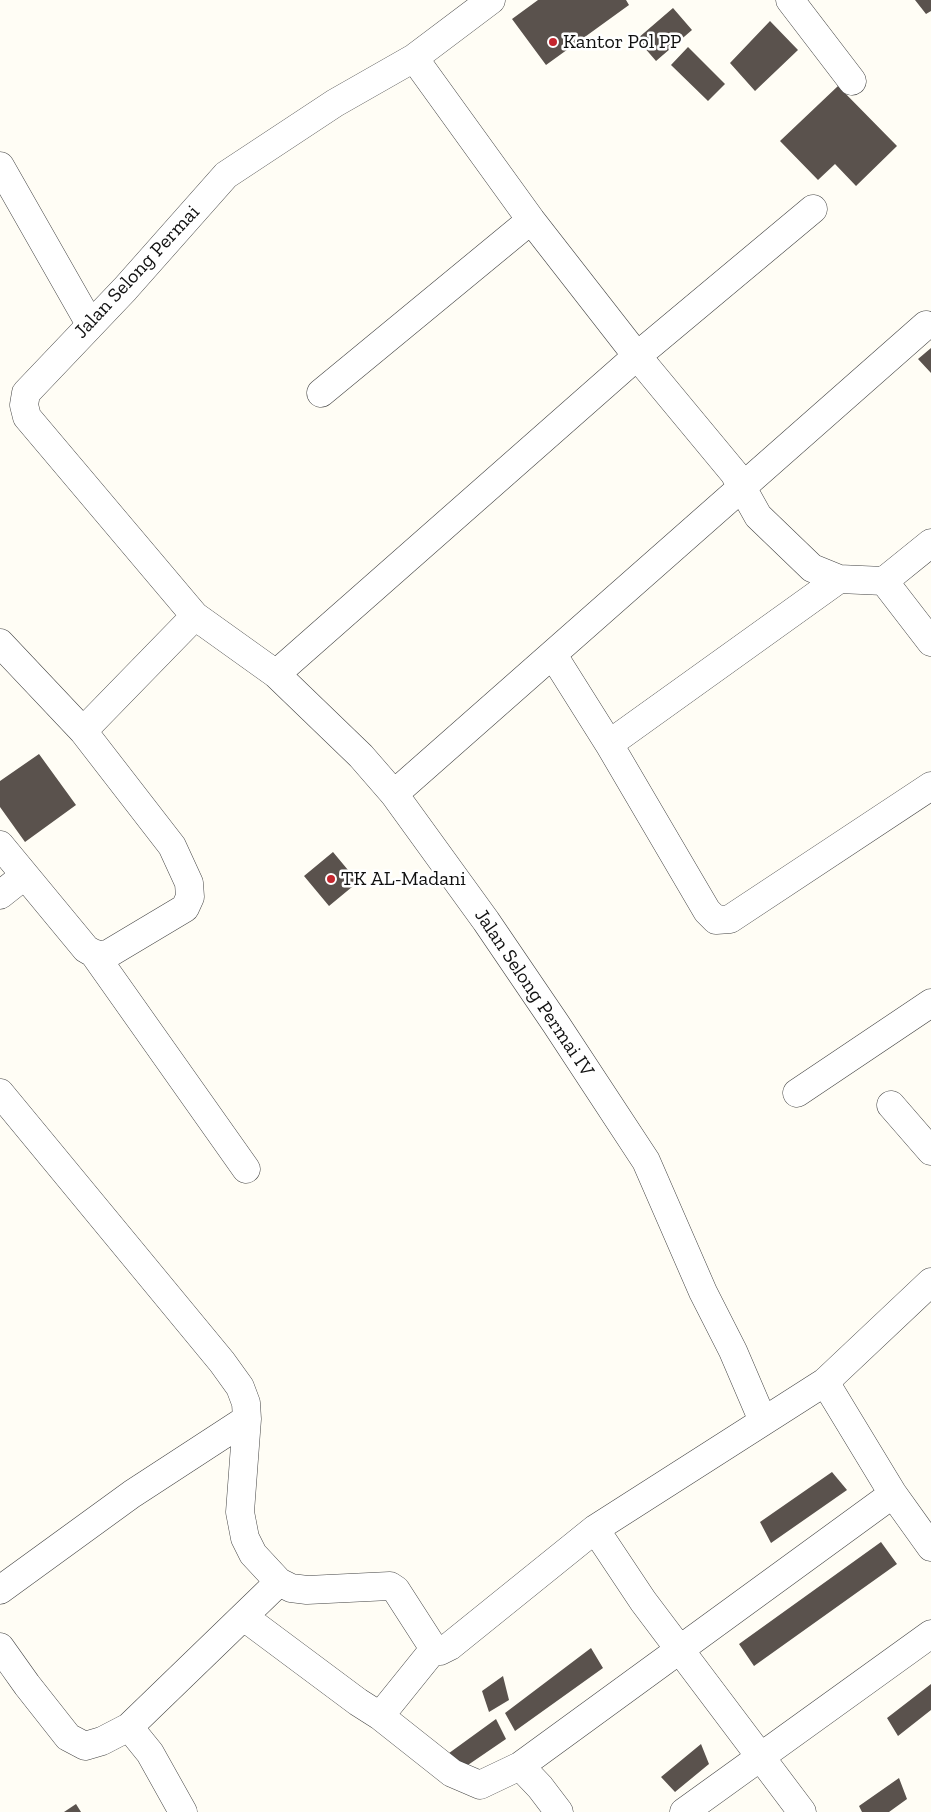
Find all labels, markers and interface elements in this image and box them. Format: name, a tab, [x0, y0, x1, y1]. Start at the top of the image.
place label: Kantor Pol PP	[563, 30, 682, 54]
marker: Kantor Pol PP	[547, 36, 559, 48]
street label: Jalan Selong Permai	[69, 200, 205, 344]
place label: TK AL-Madani	[341, 867, 466, 891]
marker: TK AL-Madani	[325, 873, 337, 885]
street label: Jalan Selong Permai IV	[469, 905, 599, 1081]

